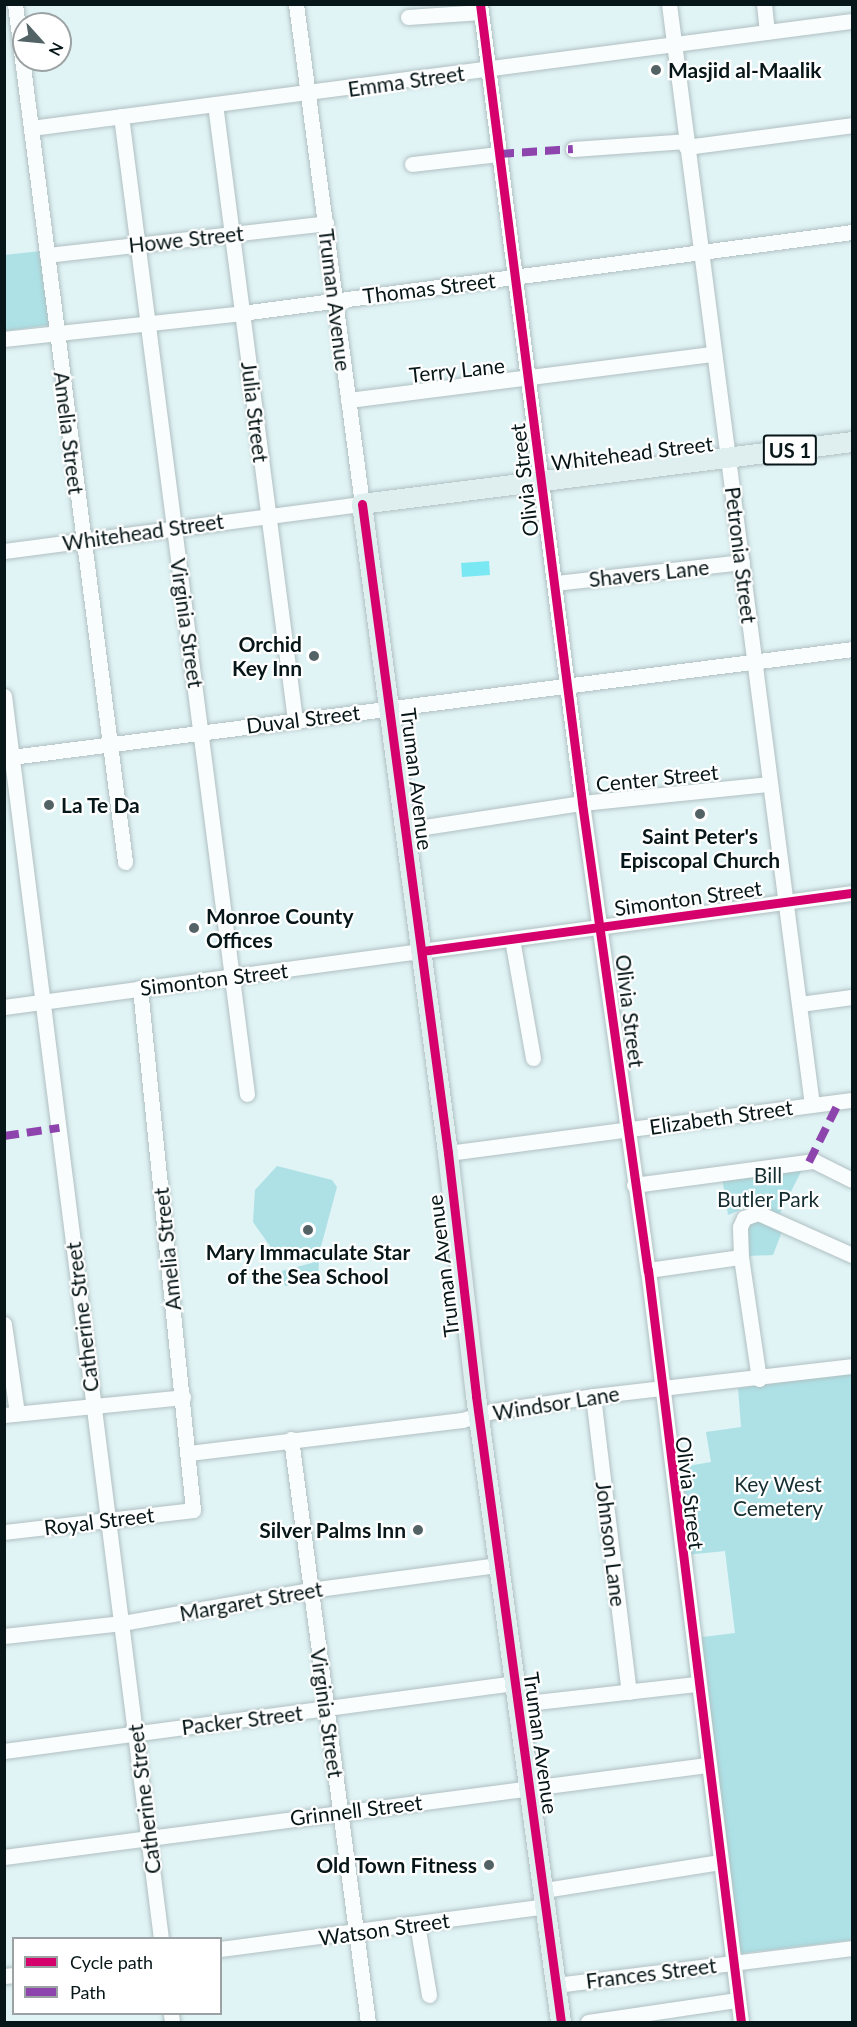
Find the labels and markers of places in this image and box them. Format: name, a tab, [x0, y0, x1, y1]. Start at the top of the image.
place label: Masjid al-Maalik	[668, 57, 822, 83]
marker: Masjid al-Maalik	[649, 63, 663, 77]
place label: Orchid Key Inn	[232, 631, 302, 681]
marker: Orchid Key Inn	[307, 649, 321, 663]
place label: La Te Da	[61, 792, 140, 818]
marker: La Te Da	[42, 798, 56, 812]
marker: Saint Peter's Episcopal Church	[693, 807, 707, 821]
place label: Saint Peter's Episcopal Church	[620, 823, 780, 873]
place label: Monroe County Offices	[206, 903, 354, 953]
marker: Monroe County Offices	[187, 921, 201, 935]
marker: Mary Immaculate Star of the Sea School	[301, 1223, 315, 1237]
place label: Mary Immaculate Star of the Sea School	[205, 1239, 411, 1289]
place label: Silver Palms Inn	[259, 1517, 406, 1543]
marker: Silver Palms Inn	[411, 1523, 425, 1537]
place label: Old Town Fitness	[316, 1852, 477, 1878]
marker: Old Town Fitness	[482, 1858, 496, 1872]

